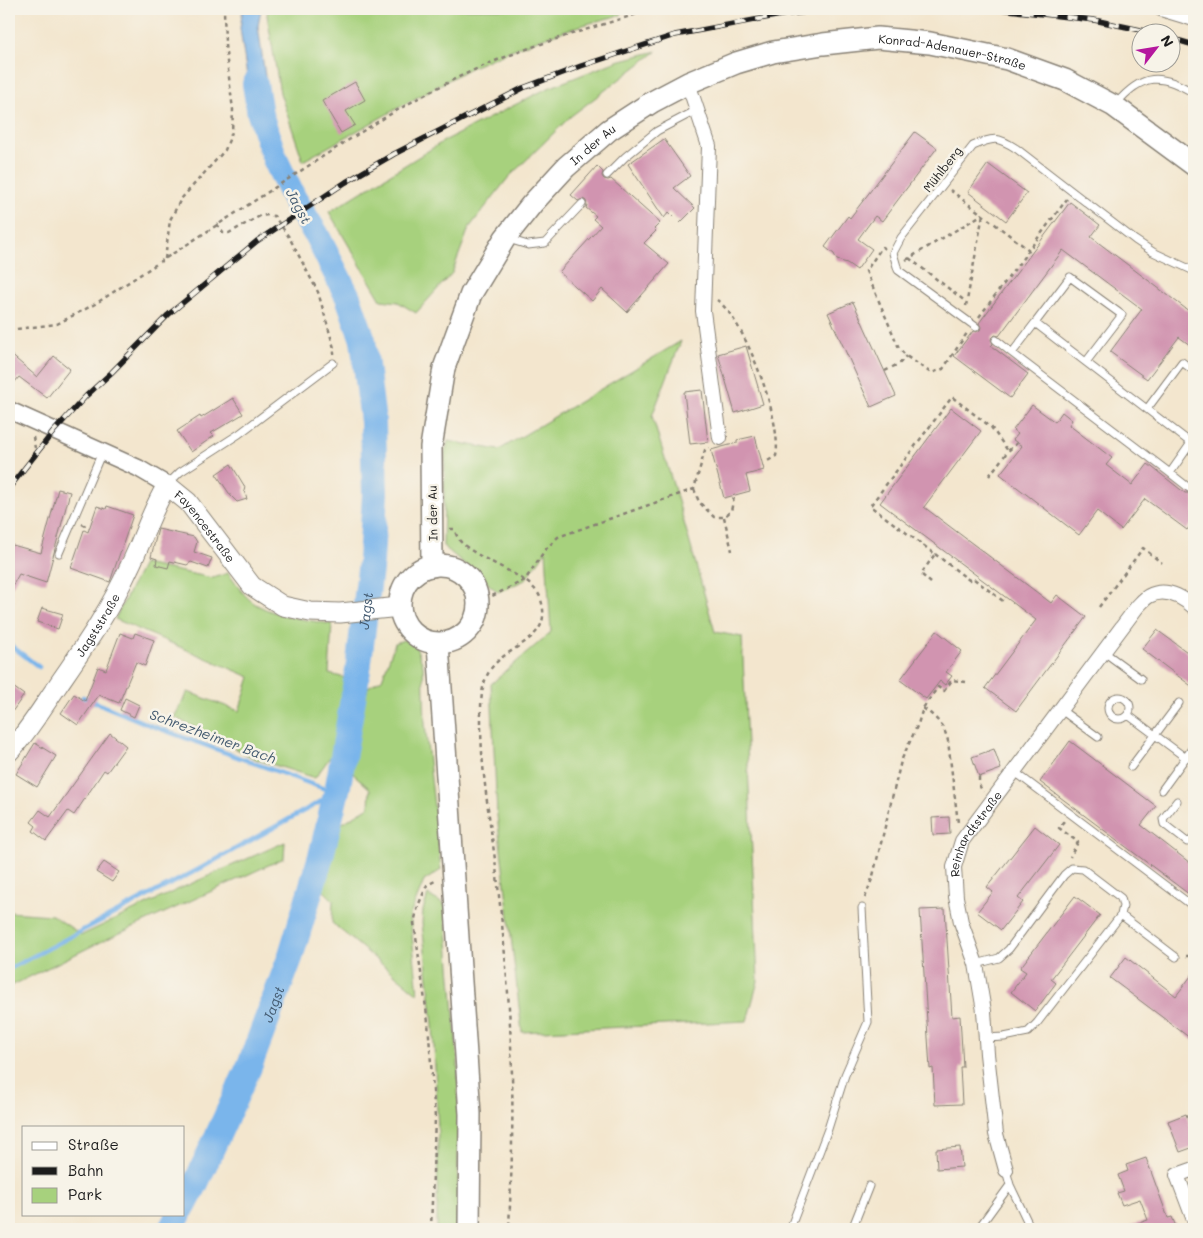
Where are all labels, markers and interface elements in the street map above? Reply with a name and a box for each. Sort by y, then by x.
north arrow [1130,22,1180,72]
street label: Konrad-Adenauer-Straße [878,30,1029,73]
text: N [1157,32,1178,51]
street label: In der Au [566,120,618,168]
street label: Mühlberg [919,143,965,195]
water label: Jagst [282,185,316,227]
street label: In der Au [424,485,440,541]
street label: Fayencestraße [171,486,239,566]
street label: Jagststraße [72,590,123,660]
water label: Jagst [353,591,377,630]
water label: Schrezheimer Bach [147,704,279,768]
street label: Reinhardtstraße [946,787,1005,877]
water label: Jagst [257,983,288,1025]
legend [22,1126,185,1216]
text: Straße [68,1134,119,1154]
text: Bahn [68,1160,103,1180]
text: Park [68,1184,102,1204]

